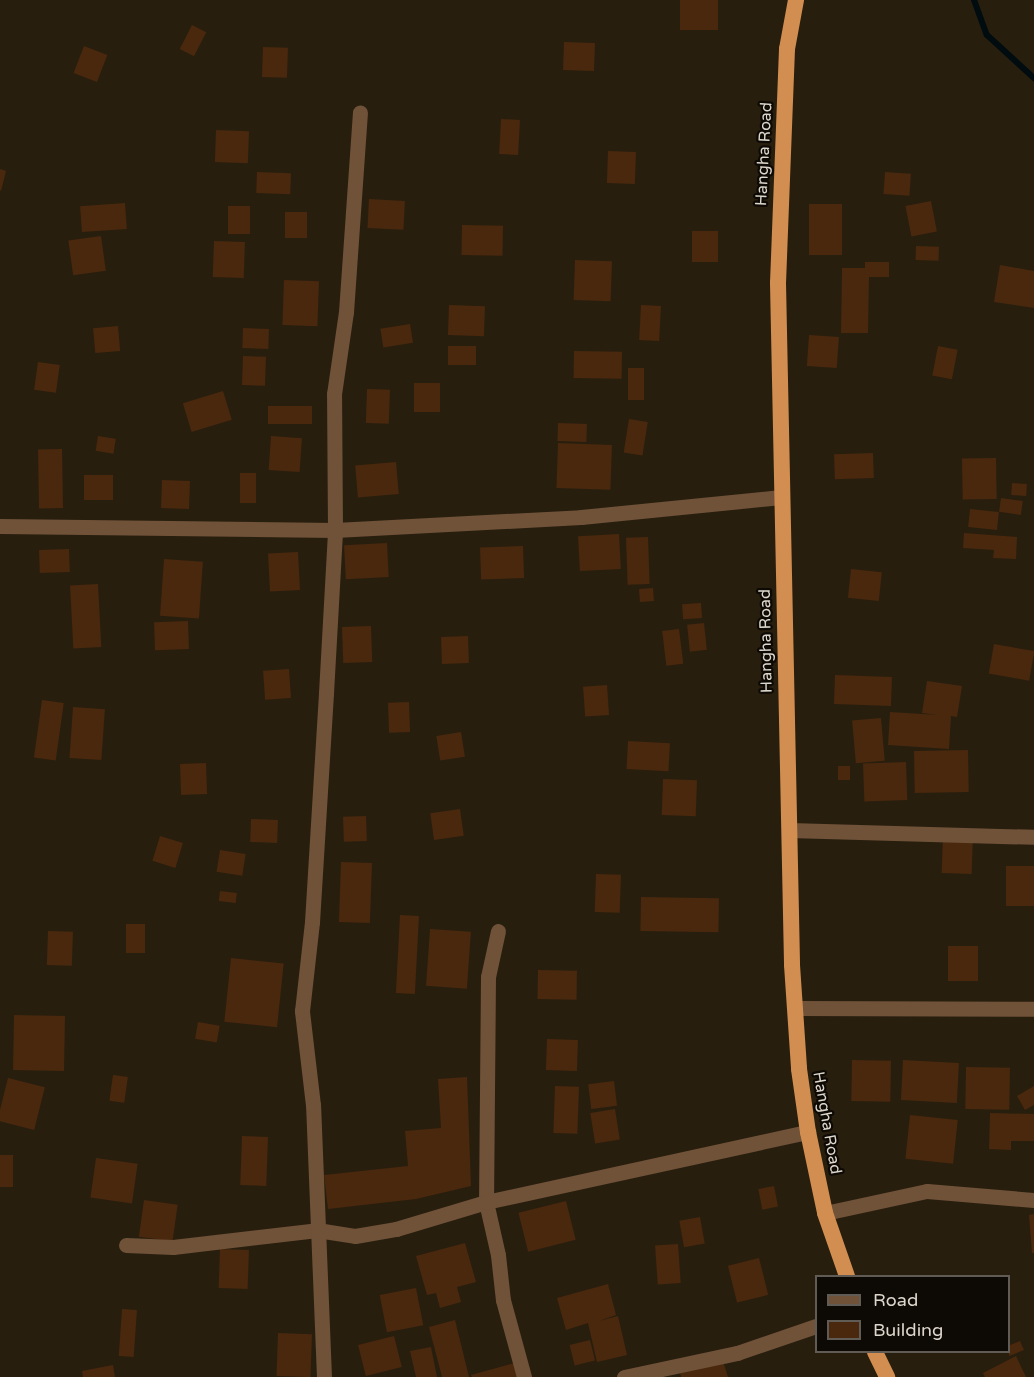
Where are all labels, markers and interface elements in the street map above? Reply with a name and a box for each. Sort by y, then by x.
street label: Hangha Road [752,102,776,206]
street label: Hangha Road [755,589,777,693]
street label: Hangha Road [809,1070,845,1176]
legend [815,1275,1010,1353]
text: Road [873,1289,918,1311]
text: Building [873,1319,943,1341]

